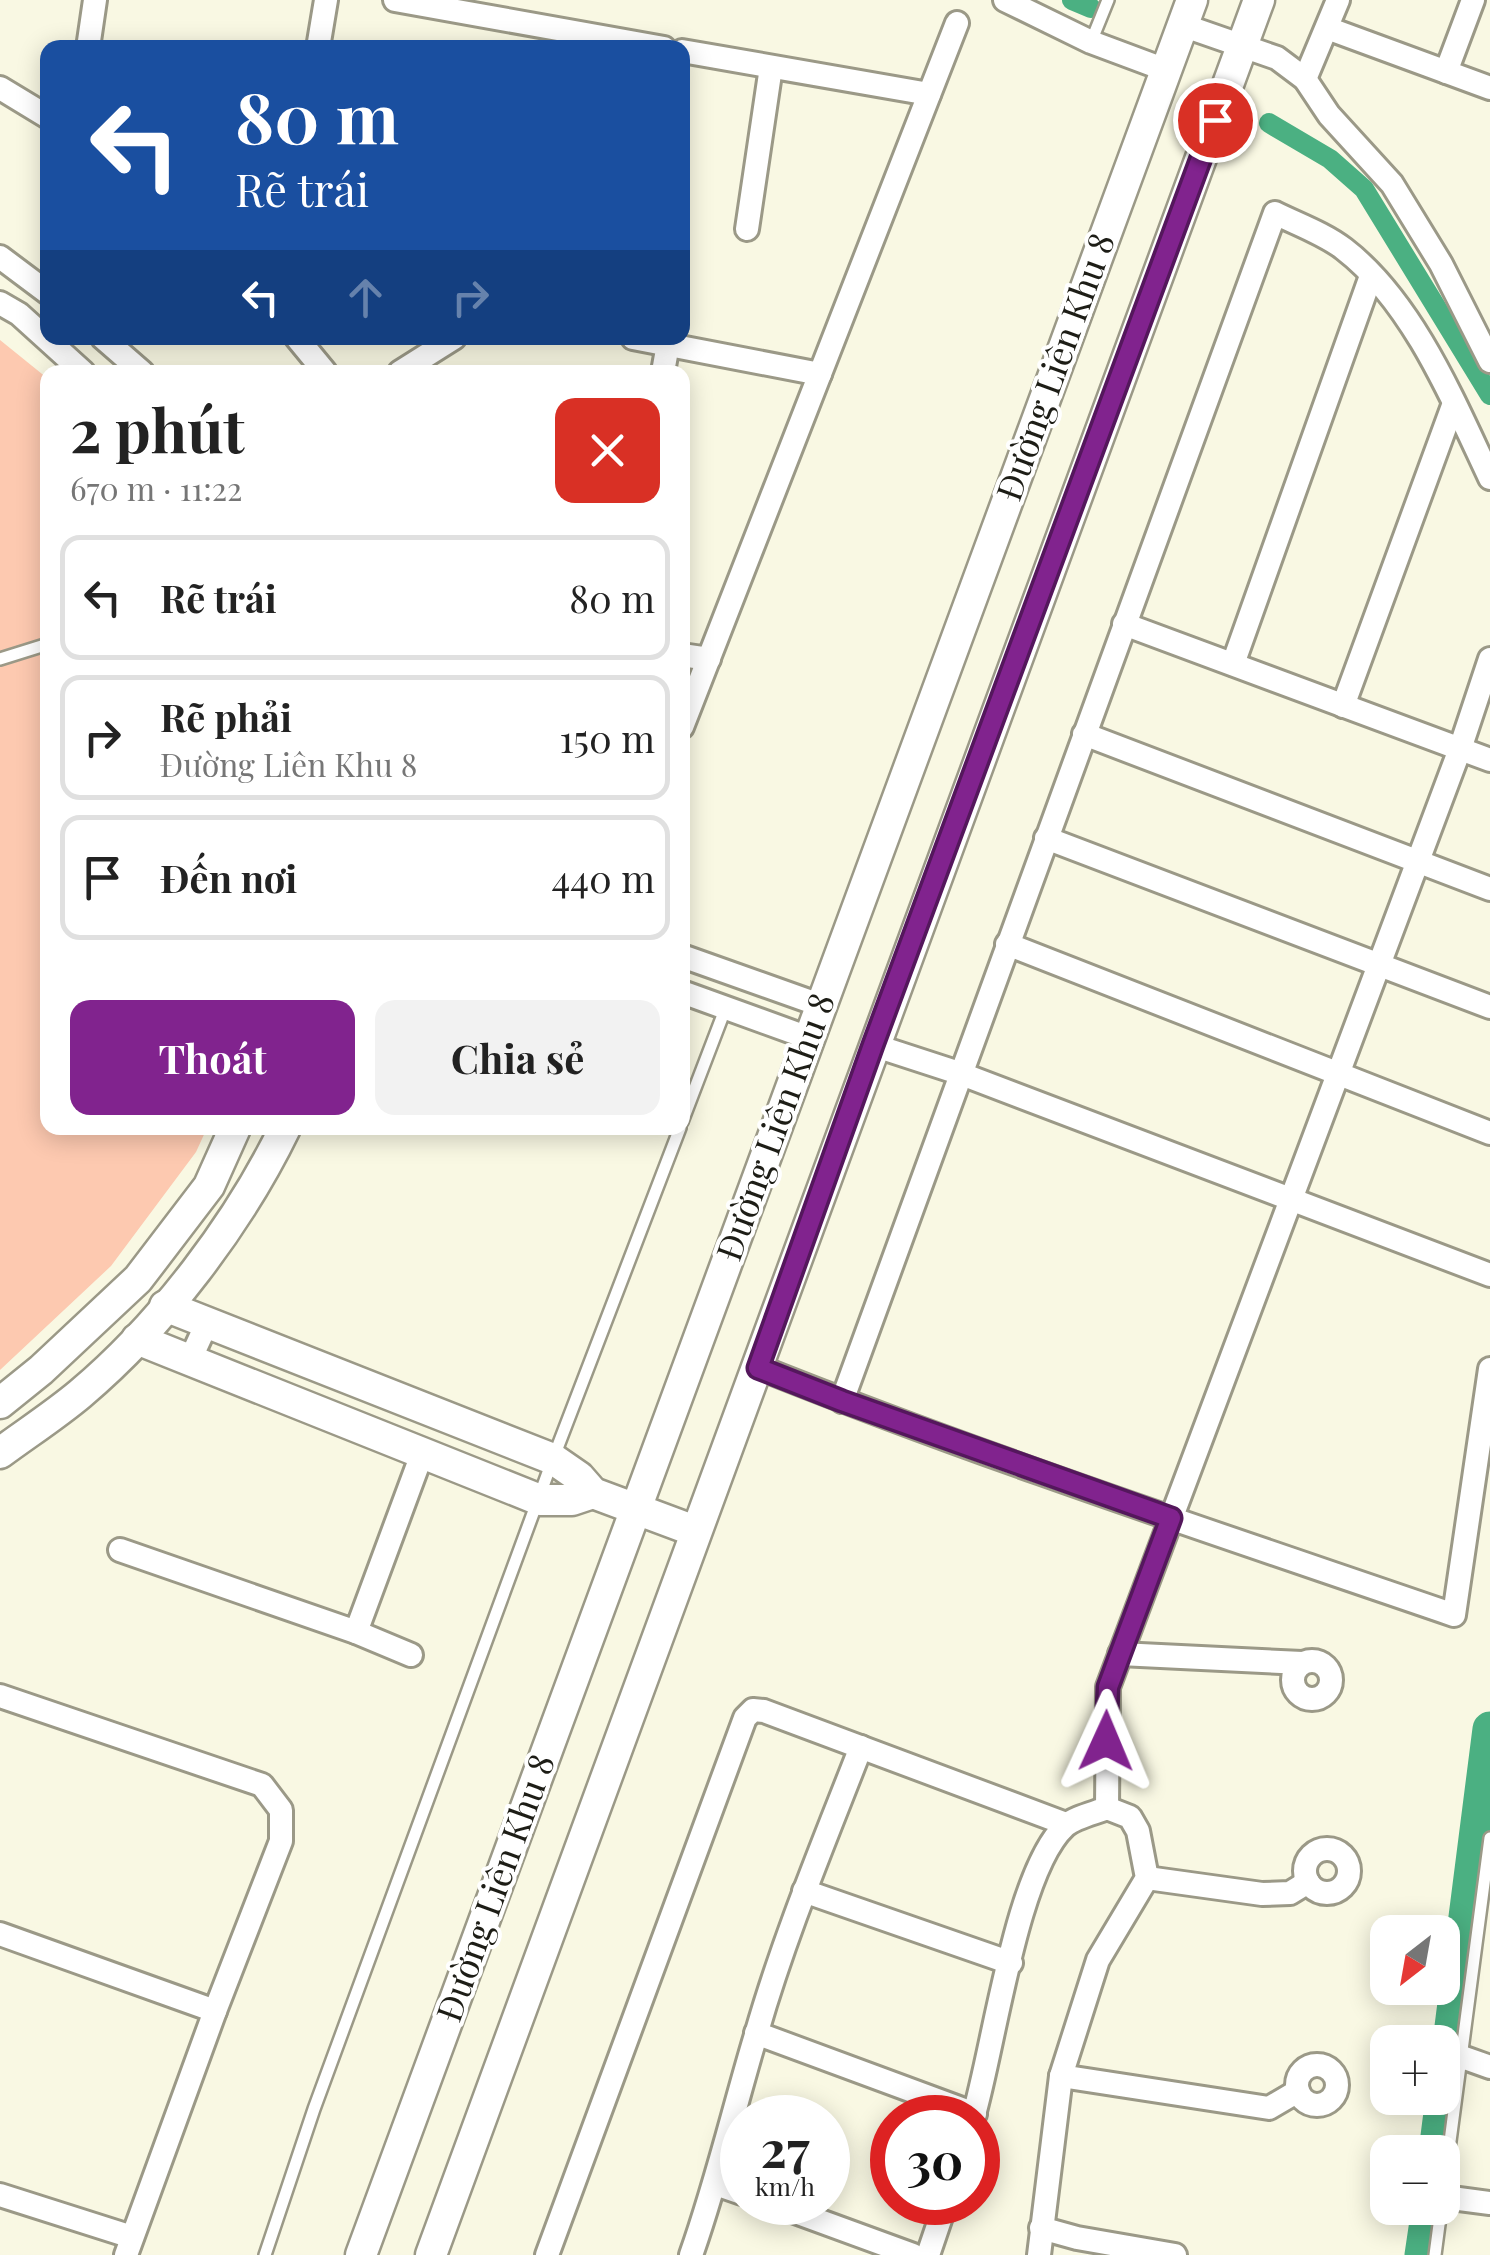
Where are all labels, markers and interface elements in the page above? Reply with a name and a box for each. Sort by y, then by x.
text: 80 m [235,68,399,162]
pin [1173,78,1258,163]
icon: left [70,80,200,210]
icon: arrive [1188,93,1243,148]
text: Rẽ trái [235,158,369,218]
street label: Đường Liên Khu 8 [983,226,1124,506]
icon: left [233,270,288,325]
icon: ahead [338,270,393,325]
icon: right [443,270,498,325]
text: 2 phút [70,388,245,468]
button: close [555,398,660,503]
text: 670 m · 11:22 [70,466,242,509]
icon: left [75,570,130,625]
text: Rẽ trái [160,572,277,623]
text: 80 m [569,572,655,623]
text: Rẽ phải [160,691,292,742]
icon: right [75,710,130,765]
text: 150 m [560,712,655,763]
text: Đường Liên Khu 8 [160,742,417,785]
icon: arrive [75,850,130,905]
text: Đến nơi [160,852,297,903]
text: 440 m [551,852,655,903]
street label: Đường Liên Khu 8 [703,986,844,1266]
button: Thoát [70,1000,355,1115]
button: Chia sẻ [375,1000,660,1115]
position arrow [1054,1689,1158,1793]
street label: Đường Liên Khu 8 [423,1747,564,2027]
north arrow [1370,1915,1460,2005]
map controls [1370,1915,1460,2225]
button: + [1370,2025,1460,2115]
speed limit sign: 30 [870,2095,1000,2225]
text: 27 [761,2114,809,2181]
button: − [1370,2135,1460,2225]
text: km/h [755,2169,815,2202]

